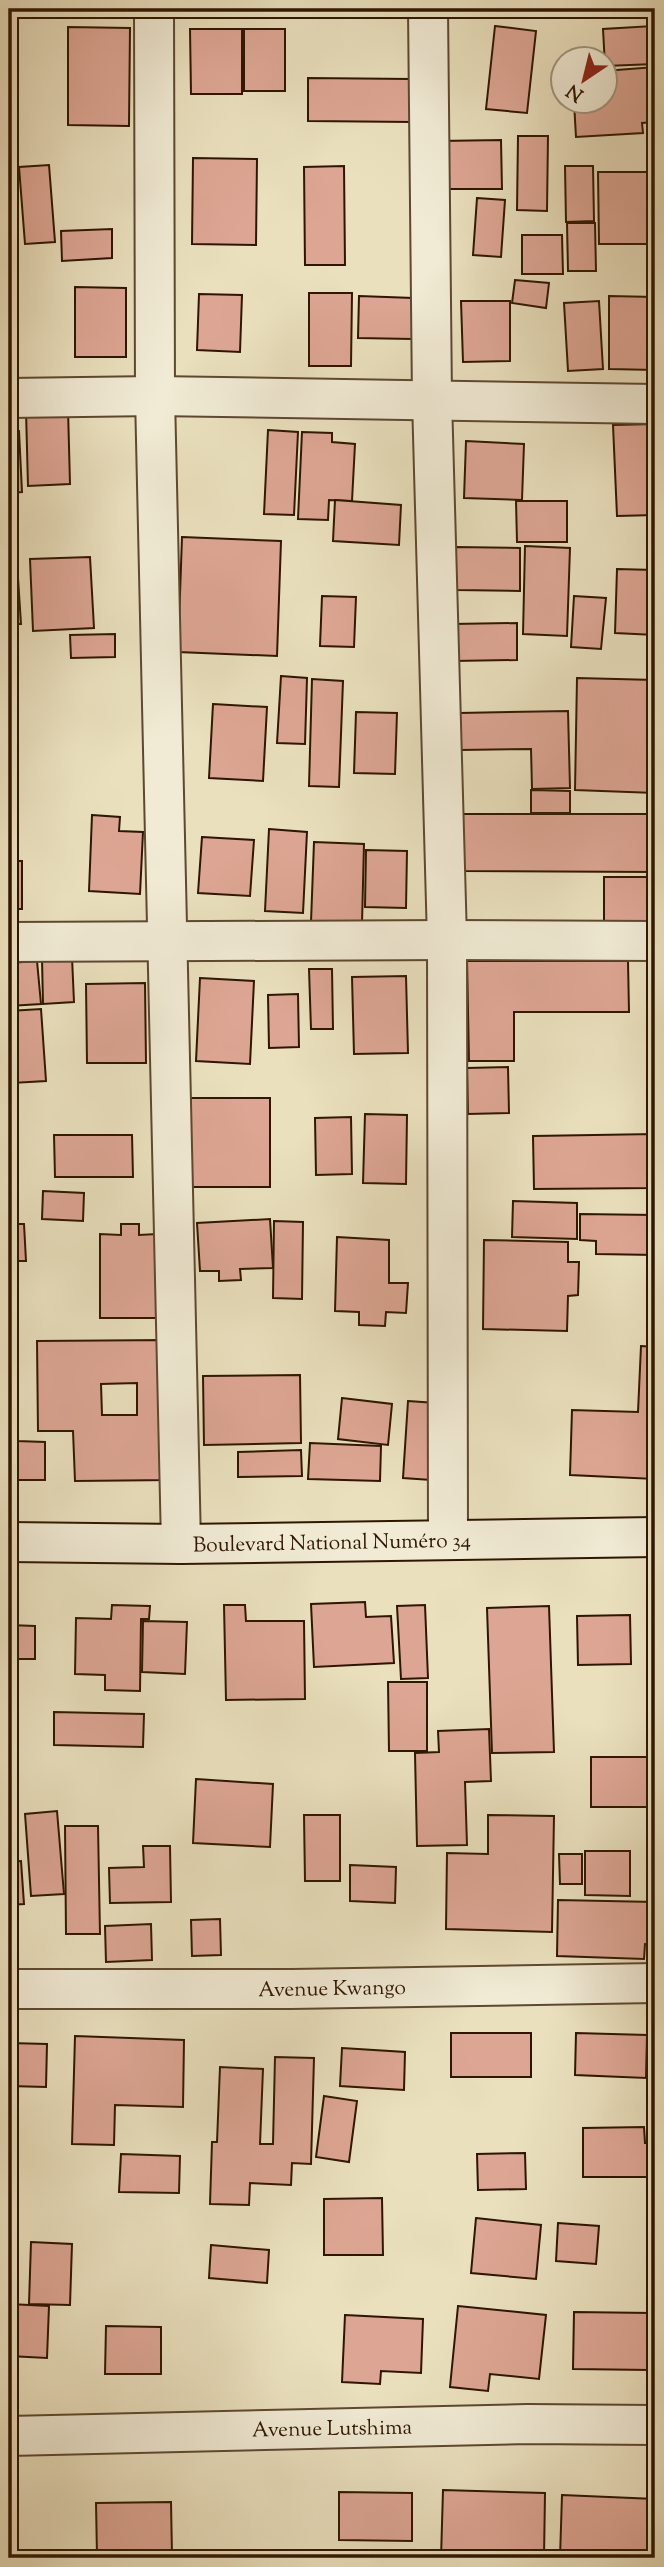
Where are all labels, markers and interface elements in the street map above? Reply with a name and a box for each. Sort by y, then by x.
north arrow [548,46,618,116]
text: N [562,76,590,107]
street label: Boulevard National Numéro 34 [193,1527,471,1561]
street label: Avenue Kwango [258,1974,406,2006]
street label: Avenue Lutshima [252,2414,413,2446]

